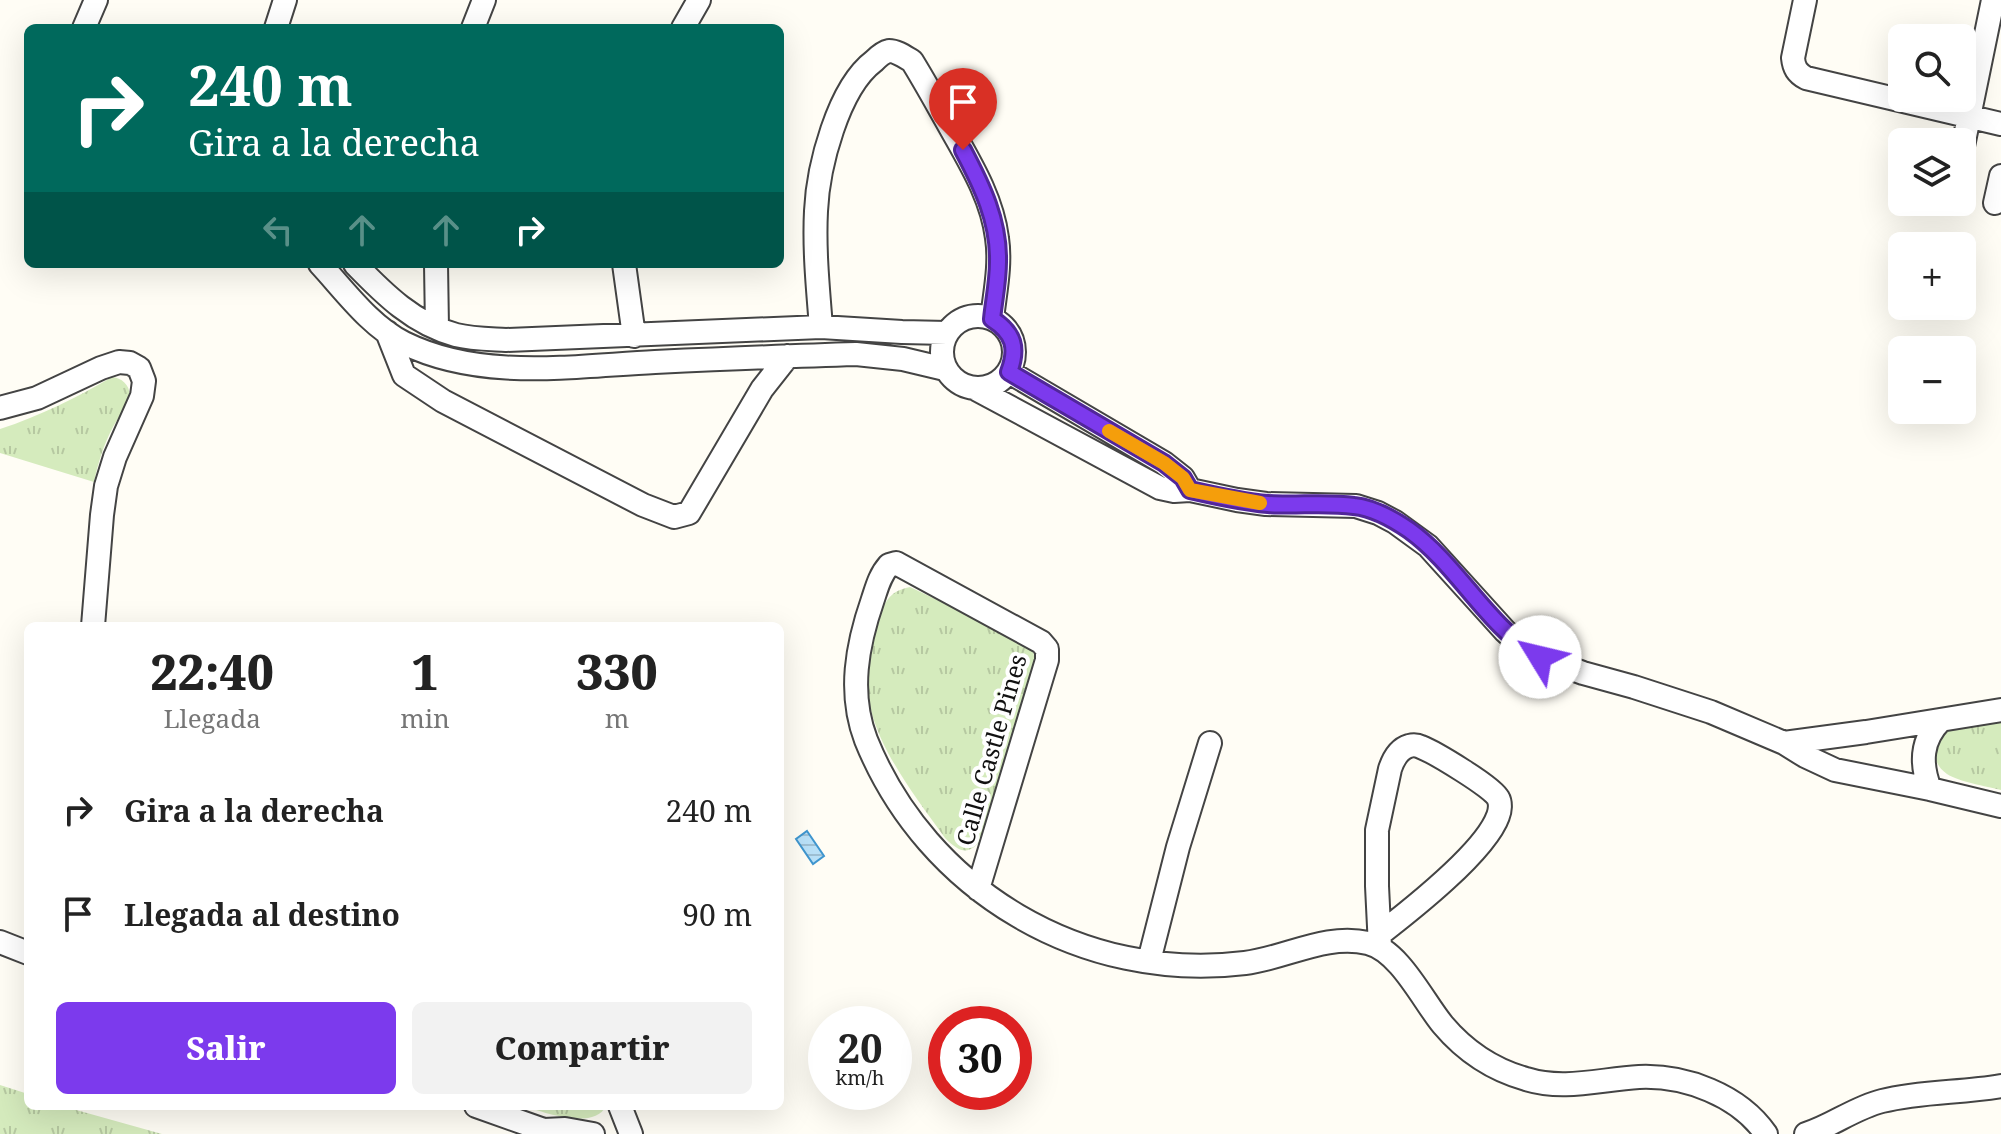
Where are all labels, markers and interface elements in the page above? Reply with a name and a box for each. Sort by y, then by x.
map controls [1888,24,1976,424]
button: search [1888,24,1976,112]
text: 240 m [188,46,353,122]
icon: right [56,56,160,160]
pin [929,68,997,150]
icon: arrive [941,80,985,124]
text: Gira a la derecha [188,118,480,167]
button: layers [1888,128,1976,216]
icon: left [256,208,300,252]
icon: ahead [340,208,384,252]
icon: ahead [424,208,468,252]
icon: right [508,208,552,252]
button: + [1888,232,1976,320]
button: − [1888,336,1976,424]
position arrow [1498,615,1582,699]
text: 22:40 [150,639,274,704]
text: 1 [411,639,439,704]
text: 330 [576,639,658,704]
street label: Calle Castle Pines [947,650,1034,849]
text: Llegada [163,700,261,736]
text: min [400,700,450,736]
text: m [605,700,629,736]
icon: right [56,788,100,832]
text: Gira a la derecha [124,790,384,831]
text: 240 m [666,790,752,831]
icon: arrive [56,892,100,936]
text: Llegada al destino [124,894,400,935]
text: 90 m [682,894,752,935]
button: Salir [56,1002,396,1094]
button: Compartir [412,1002,752,1094]
speed limit sign: 30 [928,1006,1032,1110]
text: 20 [837,1020,883,1075]
text: km/h [835,1064,885,1091]

